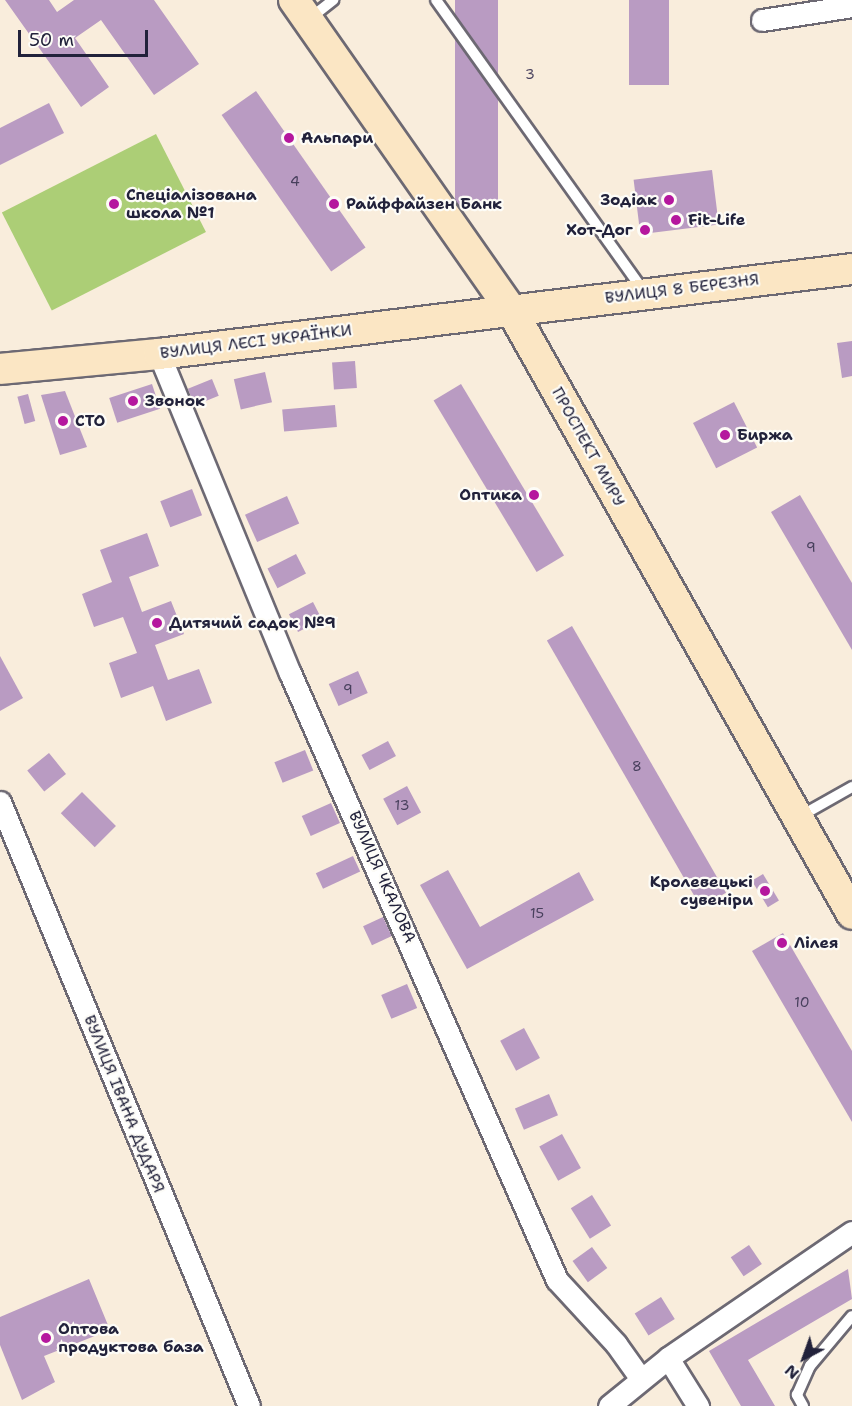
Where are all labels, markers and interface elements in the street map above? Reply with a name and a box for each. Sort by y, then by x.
scale bar [21,18,152,56]
text: 50 m [29,28,74,52]
house number: 3 [525,66,535,82]
place label: Альпари [301,128,373,148]
marker: Альпари [282,131,296,145]
house number: 4 [290,173,300,189]
place label: Спеціалізована школа №1 [126,185,257,223]
place label: Зодіак [600,190,657,210]
marker: Зодіак [662,193,676,207]
place label: Райффайзен Банк [346,194,502,214]
marker: Спеціалізована школа №1 [107,197,121,211]
marker: Райффайзен Банк [327,197,341,211]
place label: Fit-Life [688,210,745,230]
marker: Fit-Life [669,213,683,227]
place label: Хот-Дог [566,220,633,240]
marker: Хот-Дог [638,223,652,237]
street label: ВУЛИЦЯ 8 БЕРЕЗНЯ [604,270,760,308]
street label: ВУЛИЦЯ ЛЕСІ УКРАЇНКИ [159,321,353,363]
street label: ПРОСПЕКТ МИРУ [547,384,629,510]
place label: Звонок [145,391,205,411]
marker: Звонок [126,394,140,408]
place label: СТО [75,411,105,431]
marker: СТО [56,414,70,428]
place label: Биржа [737,425,793,445]
marker: Биржа [718,428,732,442]
place label: Оптика [459,485,522,505]
marker: Оптика [527,488,541,502]
house number: 9 [806,539,816,555]
place label: Дитячий садок №9 [169,613,336,633]
marker: Дитячий садок №9 [150,616,164,630]
house number: 9 [343,681,353,697]
house number: 8 [632,758,642,774]
house number: 13 [395,797,409,813]
street label: ВУЛИЦЯ ЧКАЛОВА [344,808,420,946]
place label: Кролевецькі сувеніри [650,872,753,910]
marker: Кролевецькі сувеніри [758,884,772,898]
house number: 15 [530,905,544,921]
place label: Лілея [794,933,839,953]
marker: Лілея [775,936,789,950]
house number: 10 [794,994,810,1010]
street label: ВУЛИЦЯ ІВАНА ДУДАРЯ [80,1012,168,1196]
place label: Оптова продуктова база [58,1319,204,1357]
north arrow [774,1328,834,1388]
marker: Оптова продуктова база [39,1331,53,1345]
text: N [780,1360,804,1384]

